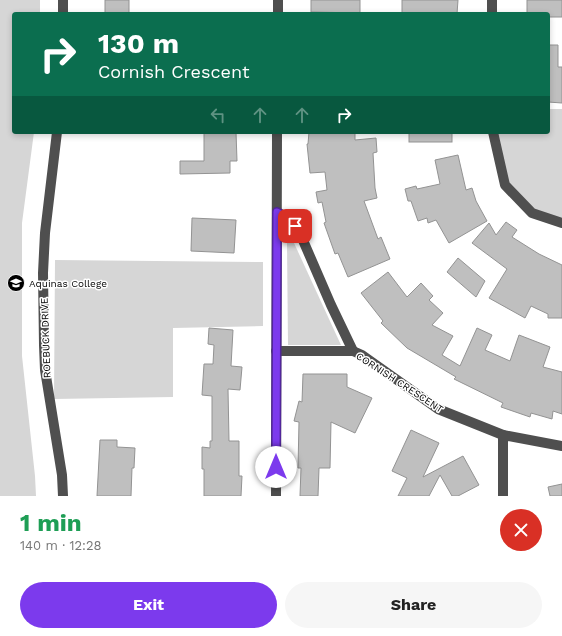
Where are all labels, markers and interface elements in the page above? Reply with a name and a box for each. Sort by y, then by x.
text: 130 m [98,27,179,60]
icon: right [32,28,84,80]
text: Cornish Crescent [98,61,250,82]
icon: left [207,104,229,126]
icon: ahead [249,104,271,126]
icon: ahead [291,104,313,126]
icon: right [333,104,355,126]
pin [278,209,312,243]
icon: arrive [284,215,306,237]
school or university icon: Aquinas College [6,273,26,293]
place label: Aquinas College [29,278,107,289]
street label: ROEBUCK DRIVE [39,298,52,378]
street label: CORNISH CRESCENT [354,350,445,415]
position arrow [255,446,297,488]
text: 1 min [20,509,82,537]
button: close [500,509,542,551]
text: 140 m · 12:28 [20,538,102,553]
button: Exit [20,582,277,628]
button: Share [285,582,542,628]

